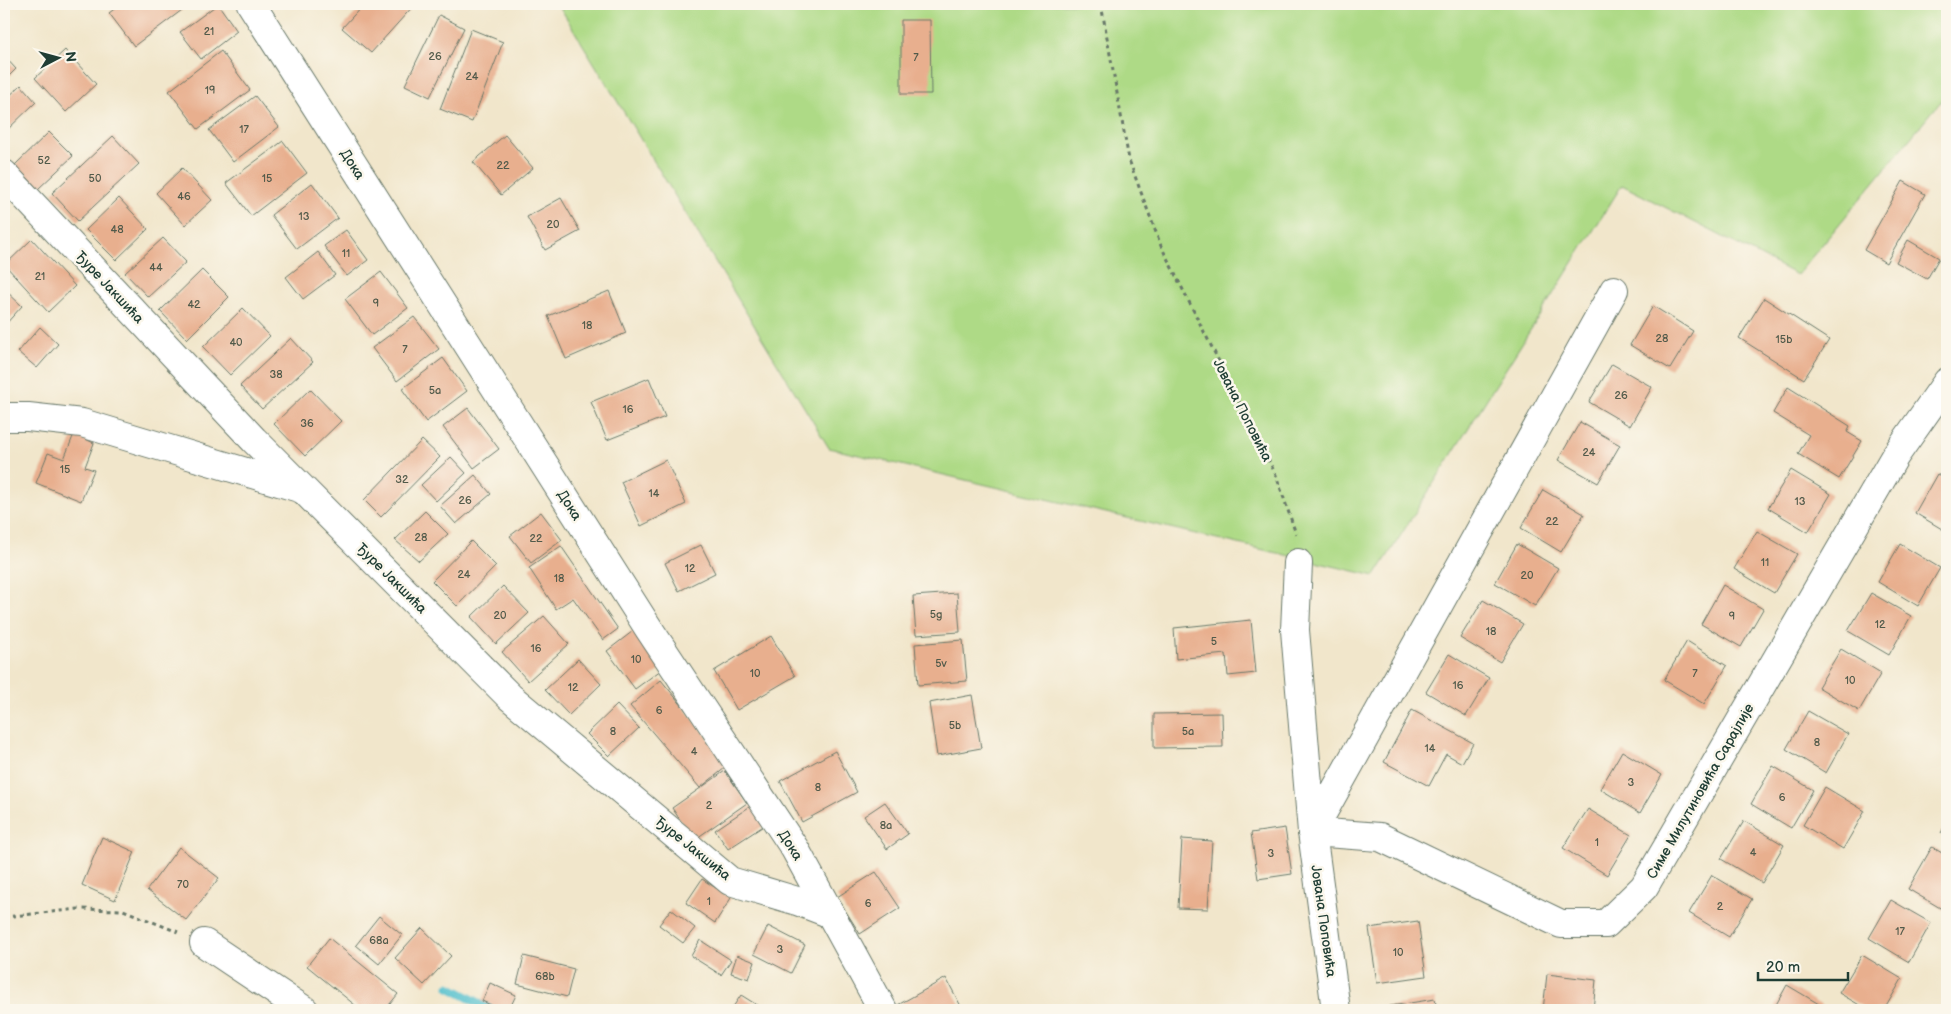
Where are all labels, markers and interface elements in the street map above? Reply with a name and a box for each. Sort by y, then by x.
house number: 21 [204,25,214,38]
north arrow [32,32,82,82]
house number: 26 [428,50,442,63]
text: N [61,51,79,63]
house number: 7 [913,51,919,64]
house number: 24 [465,70,479,83]
house number: 19 [205,84,215,97]
house number: 17 [239,123,249,136]
street label: Дока [337,146,369,183]
house number: 52 [38,154,51,167]
house number: 22 [497,159,510,172]
house number: 50 [89,172,102,185]
house number: 15 [262,172,272,185]
house number: 46 [177,190,191,203]
house number: 13 [298,210,310,223]
house number: 20 [547,218,560,231]
house number: 48 [110,223,124,236]
house number: 11 [342,247,350,260]
street label: Ђуре Јакшића [72,248,148,328]
house number: 44 [149,261,163,274]
house number: 21 [35,270,45,283]
house number: 9 [373,297,379,310]
house number: 42 [187,298,201,311]
house number: 18 [582,319,592,332]
house number: 28 [1656,332,1668,345]
house number: 15b [1776,333,1792,346]
house number: 40 [229,336,243,349]
house number: 7 [402,343,408,356]
street label: Јована Поповића [1209,356,1276,465]
house number: 38 [269,368,283,381]
house number: 5a [429,384,441,397]
house number: 26 [1614,389,1628,402]
house number: 16 [623,403,634,416]
house number: 36 [300,417,314,430]
house number: 24 [1582,446,1596,459]
house number: 15 [60,463,70,476]
house number: 32 [395,473,409,486]
street label: Дока [554,487,586,524]
house number: 14 [649,487,660,500]
house number: 26 [458,494,472,507]
house number: 13 [1794,495,1806,508]
house number: 22 [1546,515,1559,528]
house number: 28 [415,531,427,544]
house number: 22 [530,532,543,545]
street label: Ђуре Јакшића [353,540,431,618]
house number: 11 [1761,556,1769,569]
house number: 12 [685,562,696,575]
house number: 24 [457,568,471,581]
house number: 20 [1521,569,1534,582]
house number: 18 [554,572,564,585]
house number: 5g [930,608,942,621]
house number: 20 [494,609,507,622]
house number: 9 [1729,610,1735,623]
house number: 12 [1875,618,1886,631]
house number: 18 [1486,625,1496,638]
house number: 5 [1211,635,1217,648]
house number: 16 [531,642,542,655]
house number: 10 [631,653,642,666]
house number: 5v [935,657,948,670]
house number: 10 [750,667,761,680]
house number: 7 [1692,667,1698,680]
house number: 10 [1845,674,1856,687]
house number: 16 [1453,679,1464,692]
house number: 12 [568,681,579,694]
street label: Симе Милутиновића Сарајлије [1643,700,1758,882]
house number: 6 [656,704,663,717]
house number: 5b [949,719,961,732]
house number: 8 [610,725,616,738]
house number: 5a [1182,725,1194,738]
house number: 8 [1814,736,1820,749]
house number: 14 [1425,742,1436,755]
house number: 4 [691,745,698,758]
house number: 3 [1628,776,1635,789]
house number: 8 [815,781,821,794]
house number: 6 [1779,791,1786,804]
house number: 2 [706,799,713,812]
street label: Ђуре Јакшића [651,813,735,885]
house number: 8a [880,819,892,832]
street label: Дока [775,827,807,864]
house number: 1 [1595,836,1599,849]
house number: 4 [1750,846,1757,859]
house number: 3 [1268,847,1275,860]
street label: Јована Поповића [1307,864,1340,979]
house number: 70 [177,878,189,891]
house number: 1 [707,895,711,908]
house number: 6 [865,897,872,910]
house number: 2 [1717,900,1724,913]
house number: 17 [1895,925,1905,938]
house number: 68a [369,934,389,947]
house number: 3 [777,943,784,956]
house number: 10 [1393,946,1404,959]
scale bar [1758,949,1848,981]
text: 20 m [1766,958,1800,977]
house number: 68b [535,970,555,983]

